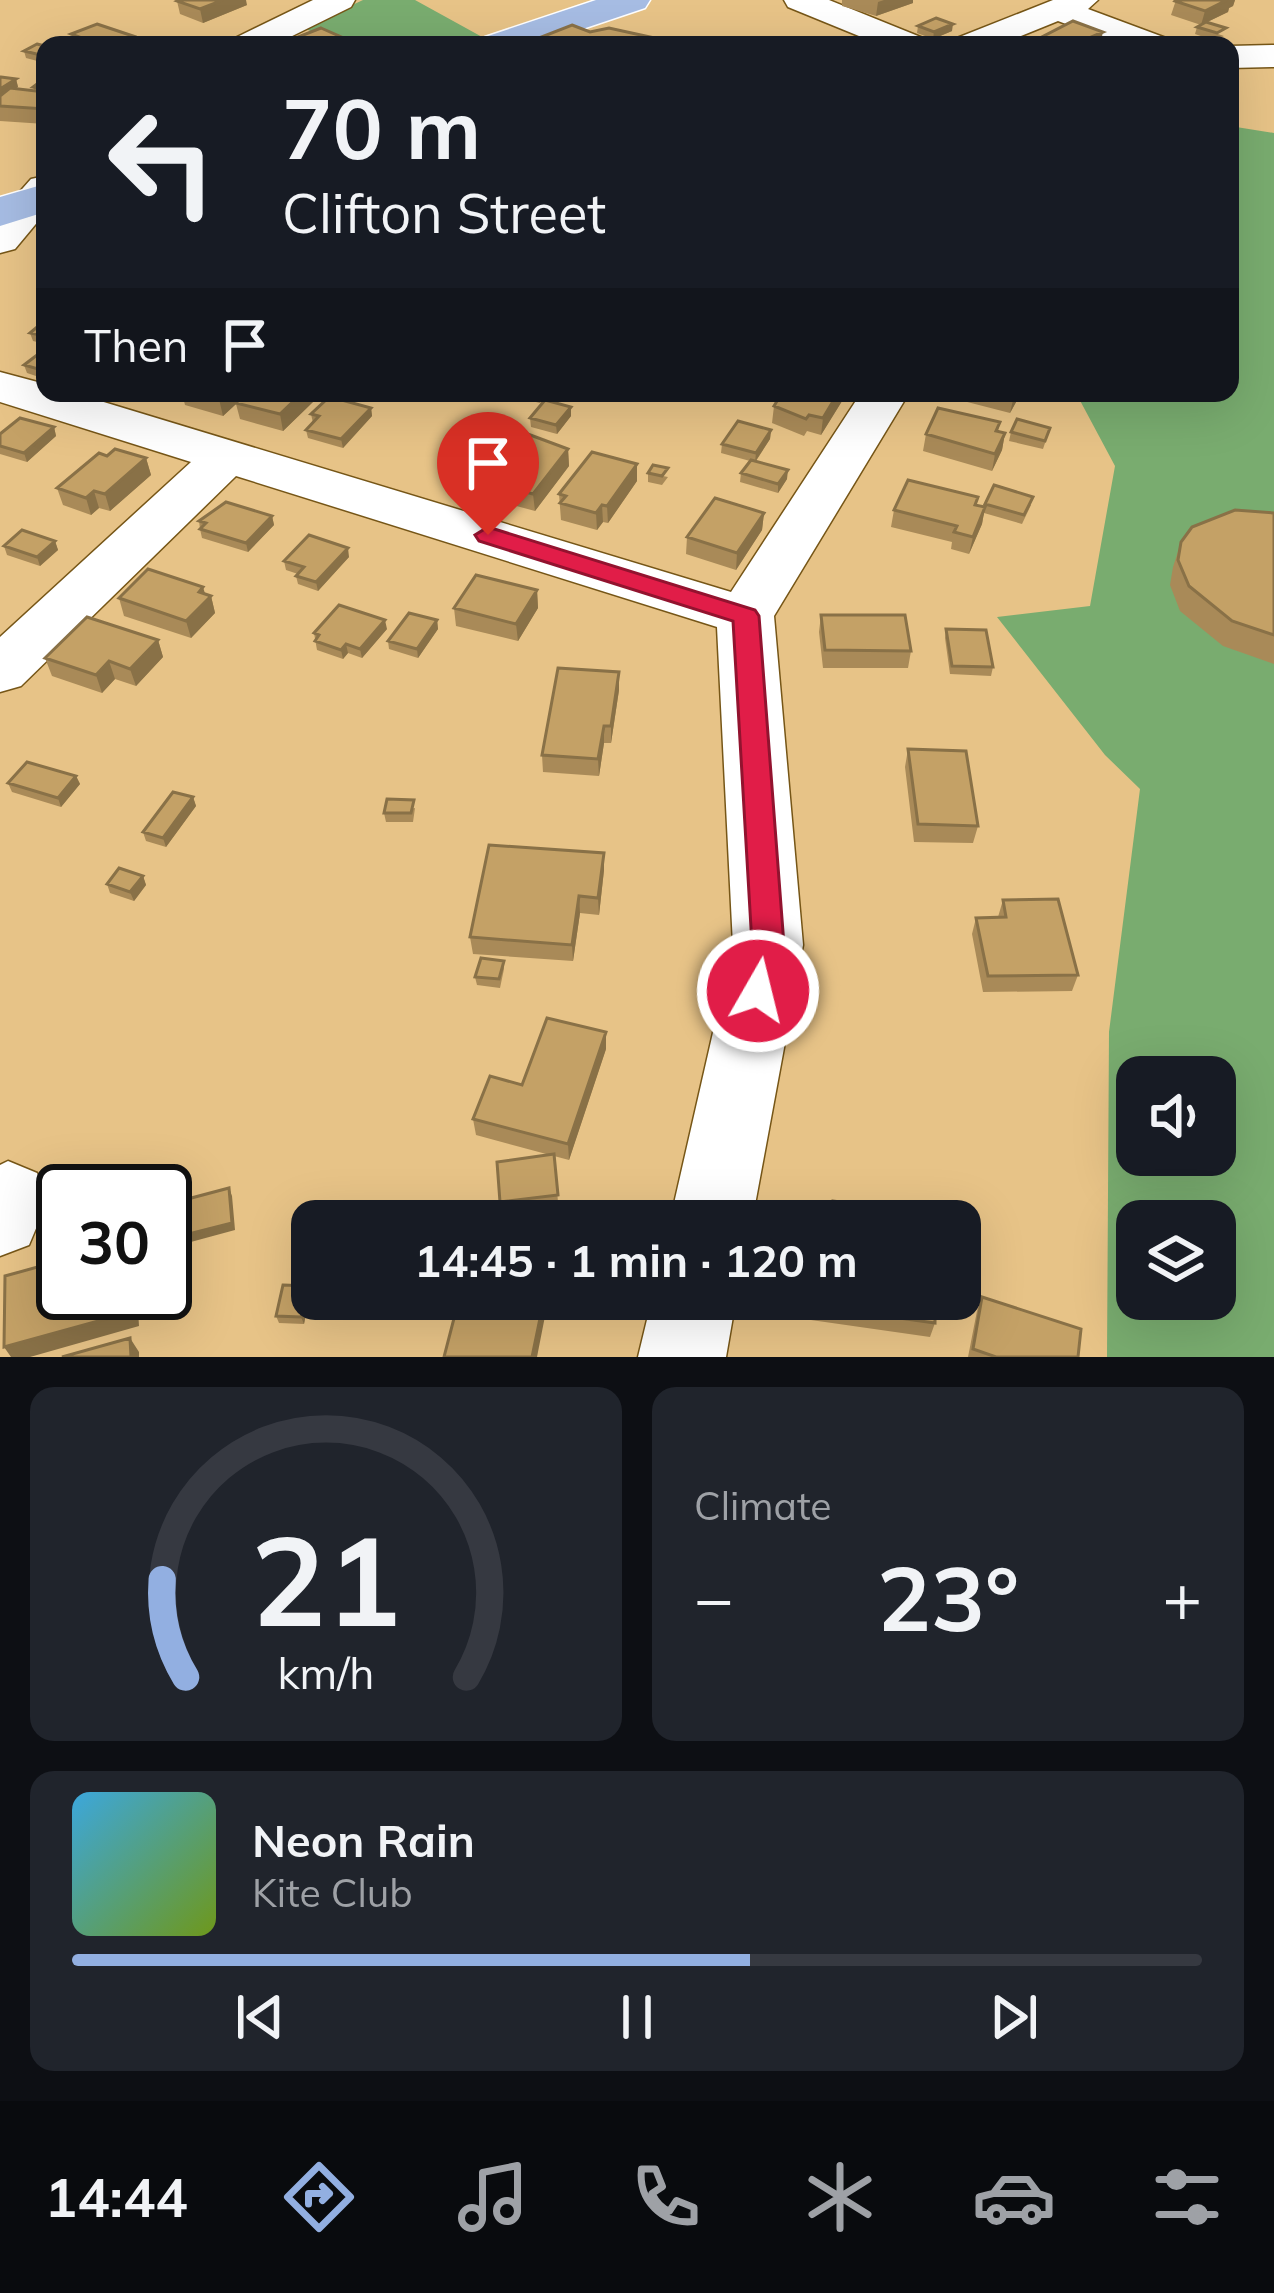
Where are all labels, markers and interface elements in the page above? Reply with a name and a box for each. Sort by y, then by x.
text: 70 m [282,75,481,180]
icon: left [84,84,240,240]
text: Clifton Street [282,179,606,247]
icon: arrive [212,312,278,378]
text: Then [84,317,188,373]
pin [437,412,539,535]
icon: arrive [455,430,521,496]
position arrow [695,928,821,1054]
map controls [1116,1056,1236,1320]
button: sound [1116,1056,1236,1176]
speed limit sign: 30 [36,1164,192,1320]
button: layers [1116,1200,1236,1320]
text: 14:45 · 1 min · 120 m [414,1232,858,1288]
text: Climate [694,1481,832,1530]
text: 21 [251,1501,401,1657]
text: 23° [877,1541,1019,1654]
text: − [694,1556,734,1639]
text: + [1162,1556,1202,1639]
text: km/h [277,1646,375,1700]
text: Neon Rain [252,1812,475,1868]
text: Kite Club [252,1868,413,1917]
icon: previous [227,1984,293,2050]
icon: pause [604,1984,670,2050]
icon: next [981,1984,1047,2050]
icon: directions [277,2155,361,2239]
icon: music [451,2155,535,2239]
icon: phone [624,2155,708,2239]
icon: climate [798,2155,882,2239]
icon: car [972,2155,1056,2239]
icon: filters [1145,2155,1229,2239]
text: 14:44 [45,2163,188,2231]

